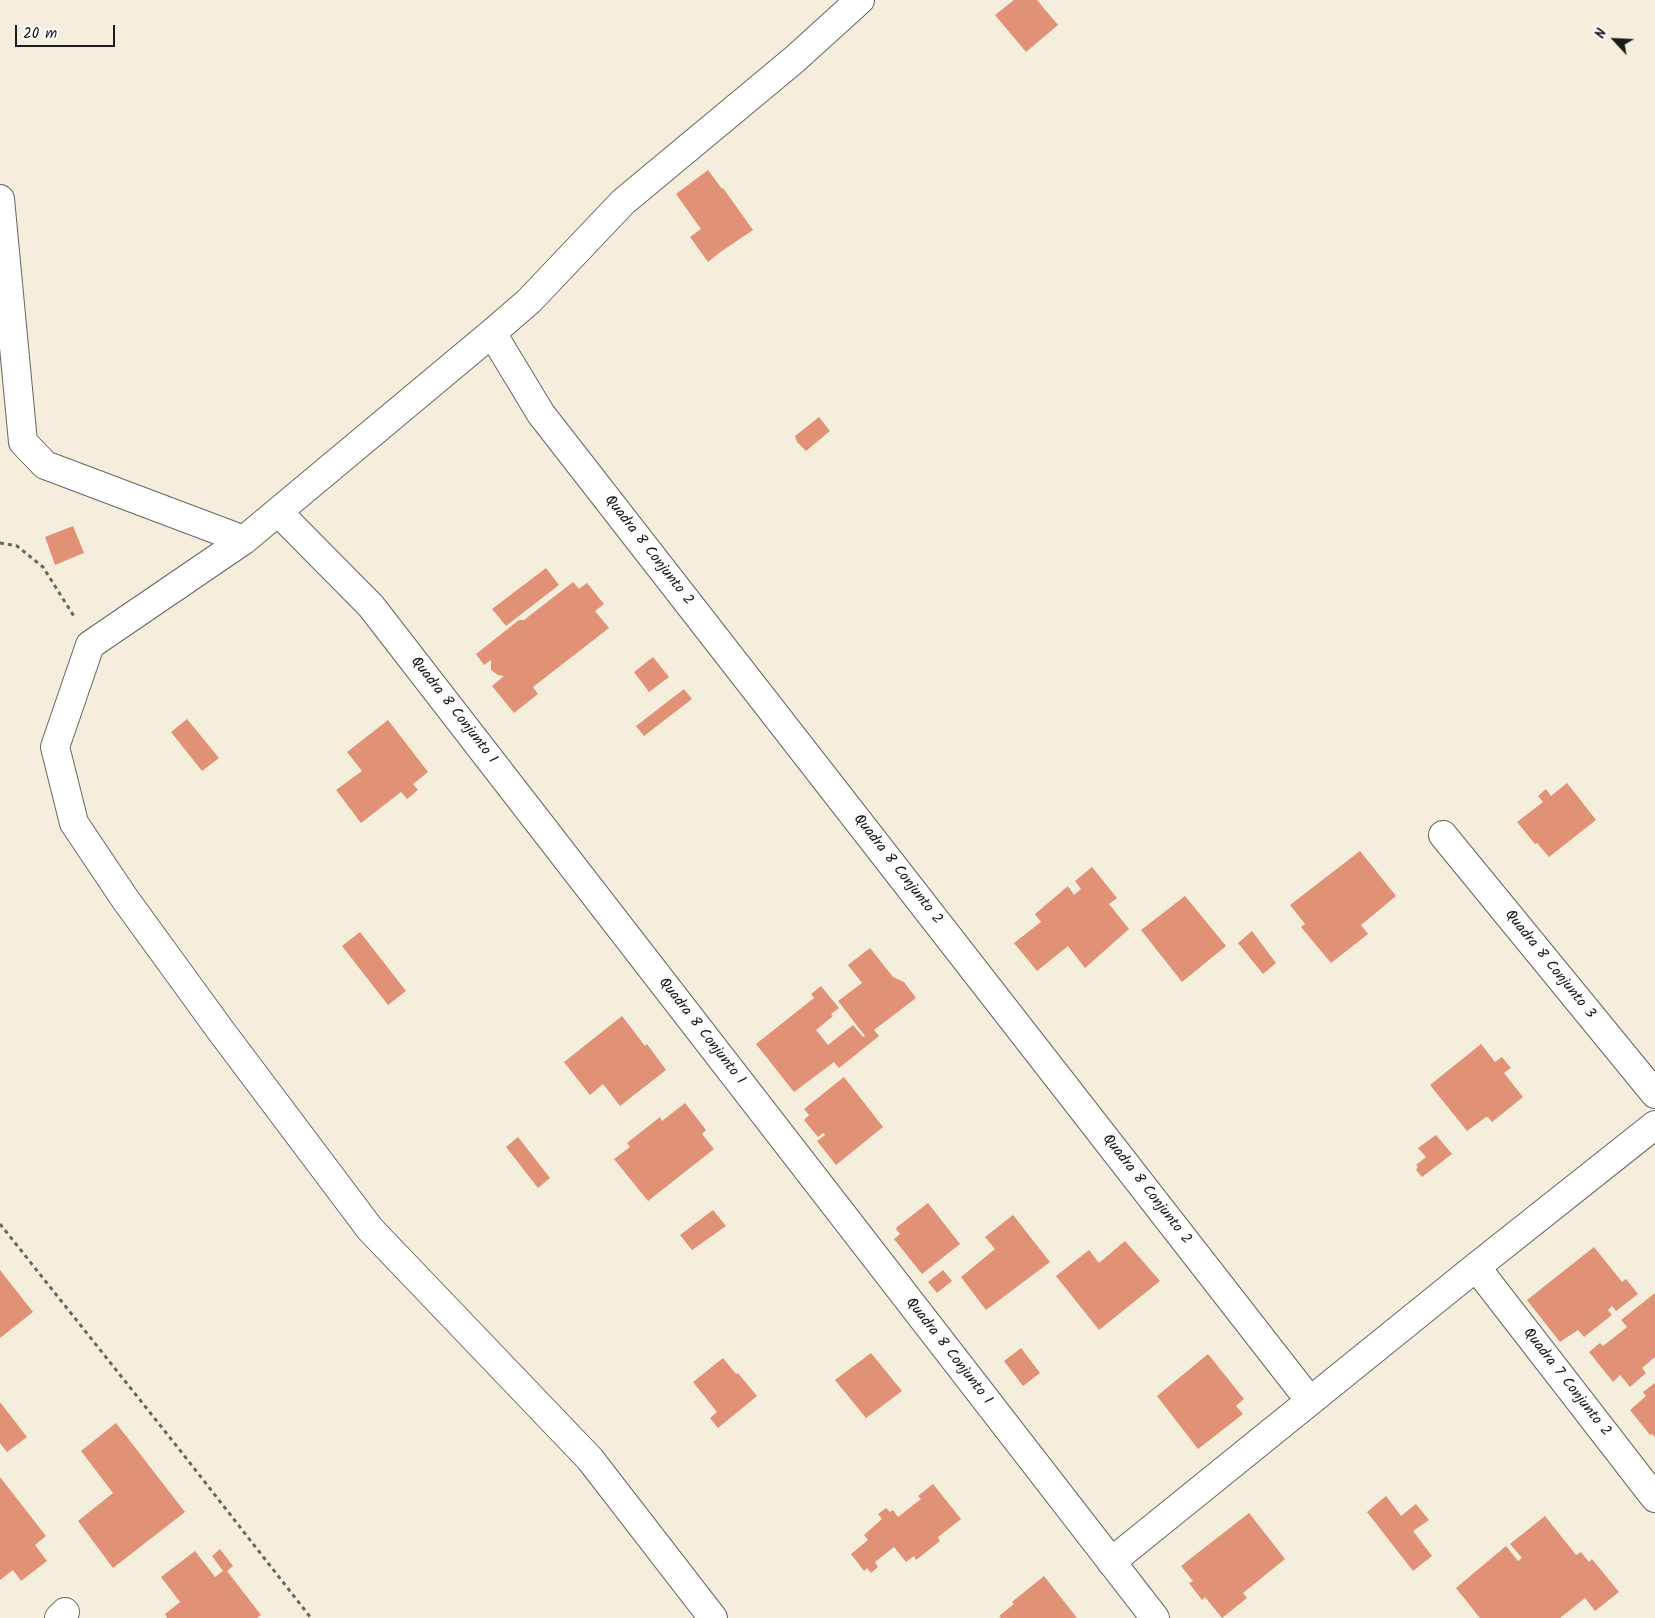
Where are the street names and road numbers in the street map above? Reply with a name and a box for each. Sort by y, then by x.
street label: Quadra 8 Conjunto 2 [599,492,697,610]
street label: Quadra 8 Conjunto 1 [406,654,500,768]
street label: Quadra 8 Conjunto 2 [848,811,946,929]
street label: Quadra 8 Conjunto 3 [1500,907,1598,1023]
street label: Quadra 8 Conjunto 1 [654,975,748,1089]
street label: Quadra 8 Conjunto 2 [1097,1131,1195,1249]
street label: Quadra 8 Conjunto 1 [901,1295,995,1409]
street label: Quadra 7 Conjunto 2 [1518,1325,1614,1441]

